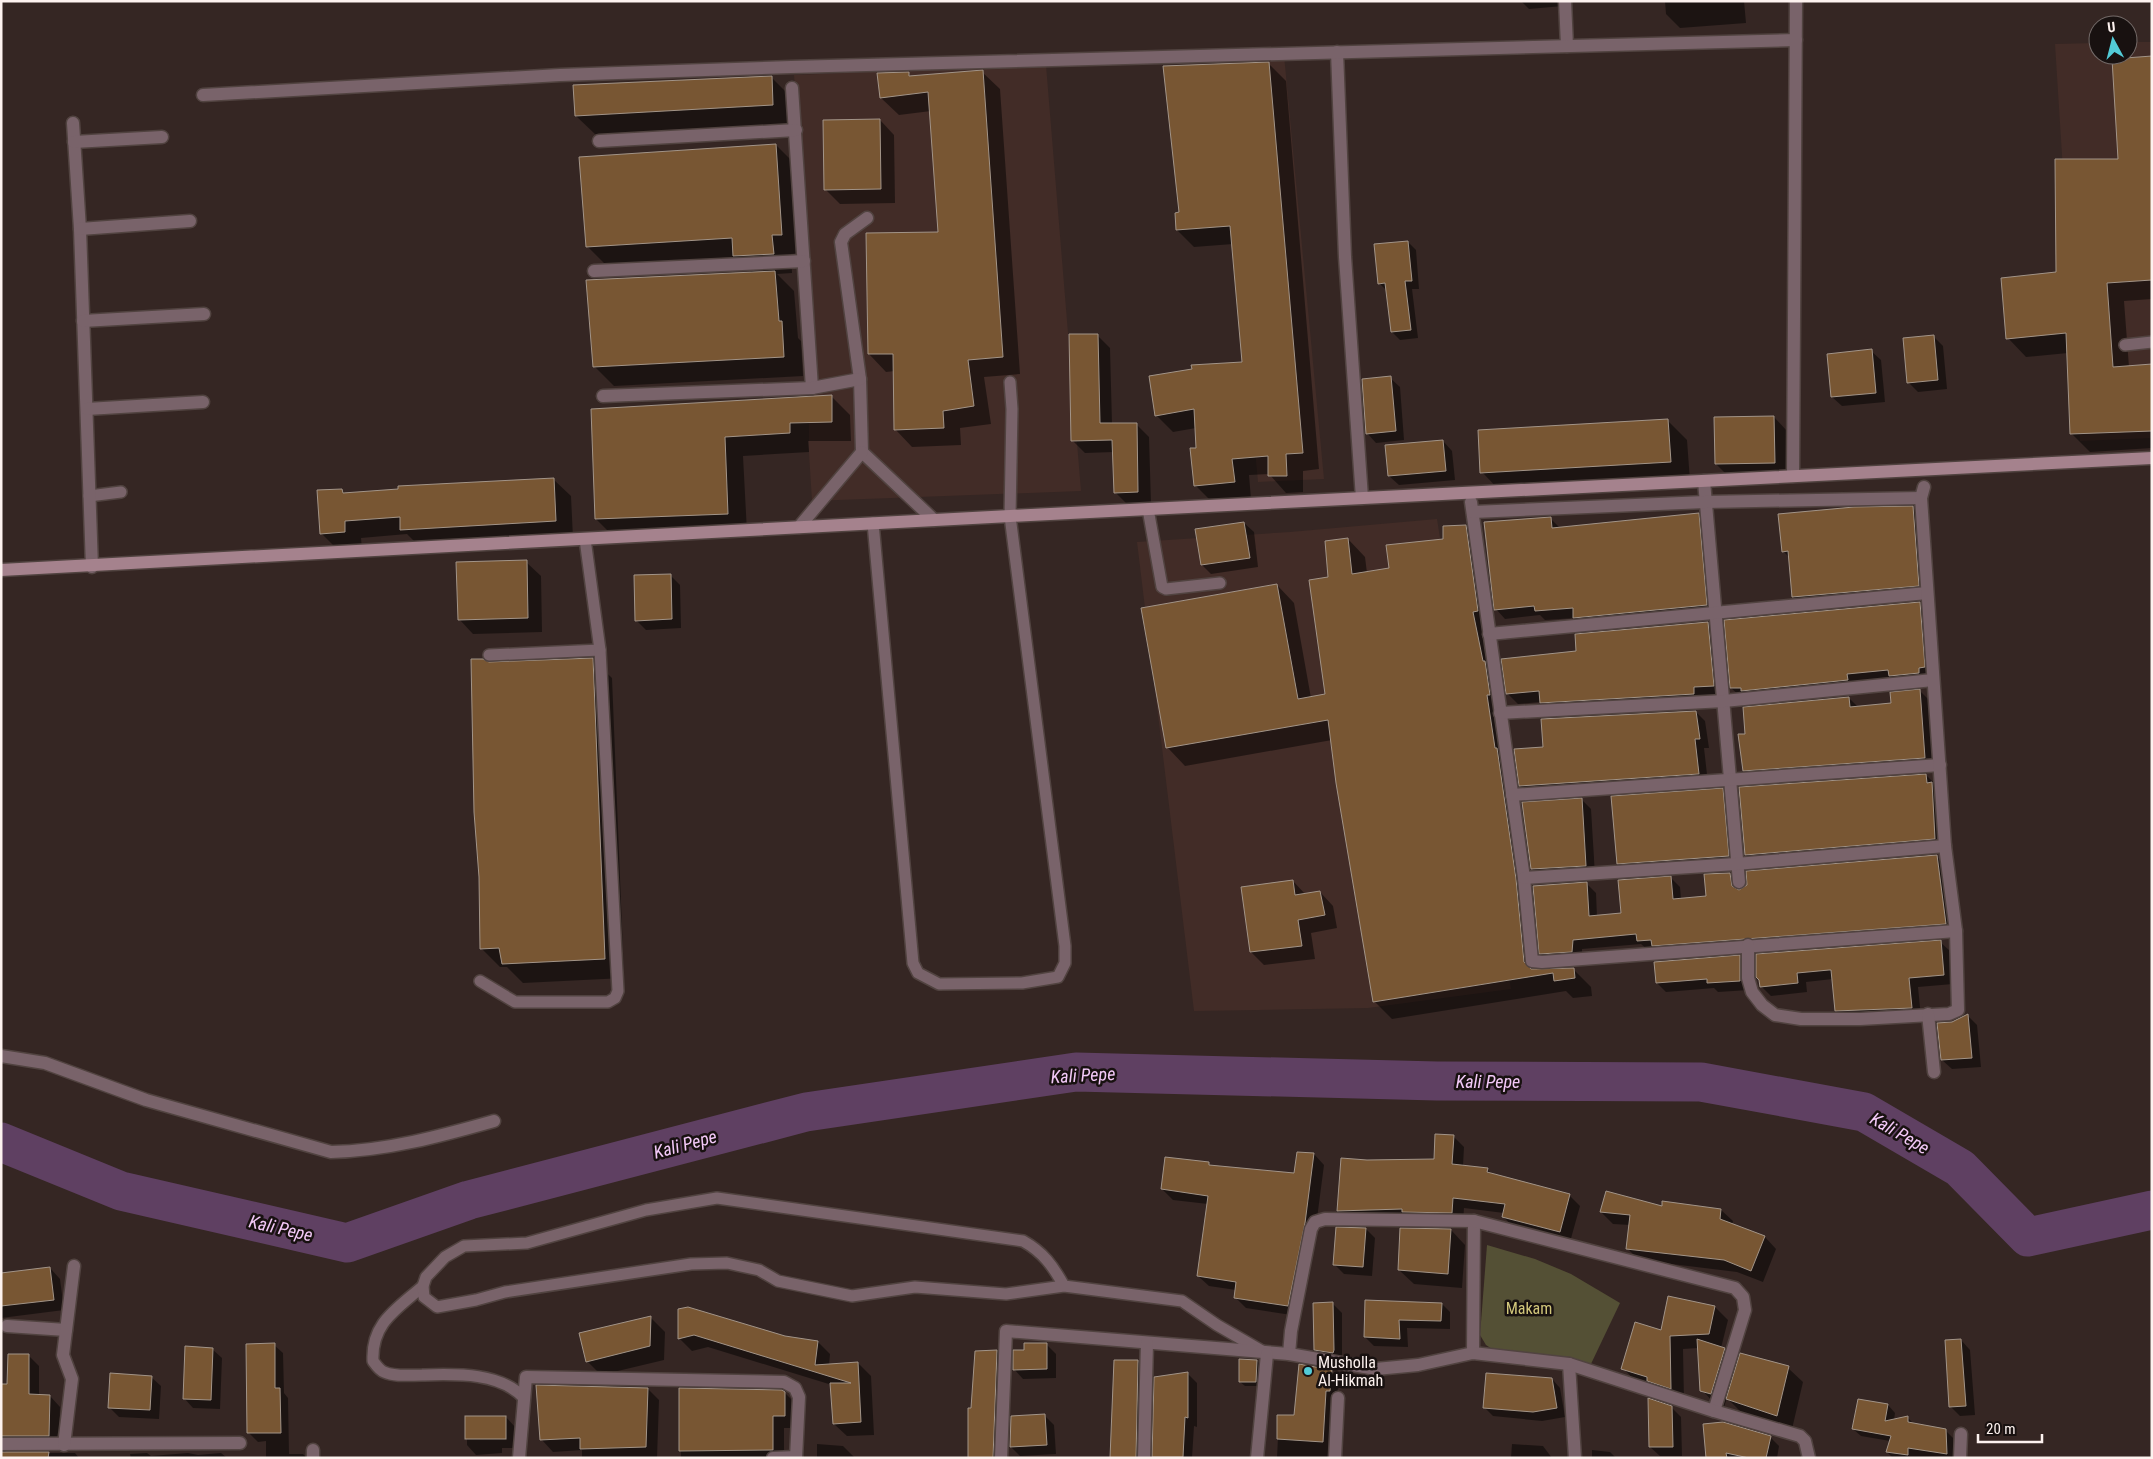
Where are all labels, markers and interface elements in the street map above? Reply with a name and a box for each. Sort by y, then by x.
north arrow [2088,15,2138,65]
text: U [2106,19,2116,36]
water label: Kali Pepe [1050,1063,1116,1087]
water label: Kali Pepe [1456,1071,1520,1092]
water label: Kali Pepe [1867,1108,1933,1158]
water label: Kali Pepe [651,1126,719,1162]
water label: Kali Pepe [247,1211,315,1245]
park label: Makam [1506,1299,1552,1318]
place label: Musholla Al-Hikmah [1318,1353,1383,1390]
marker: Musholla Al-Hikmah [1302,1365,1314,1377]
scale bar [1978,1412,2042,1444]
text: 20 m [1986,1420,2016,1438]

